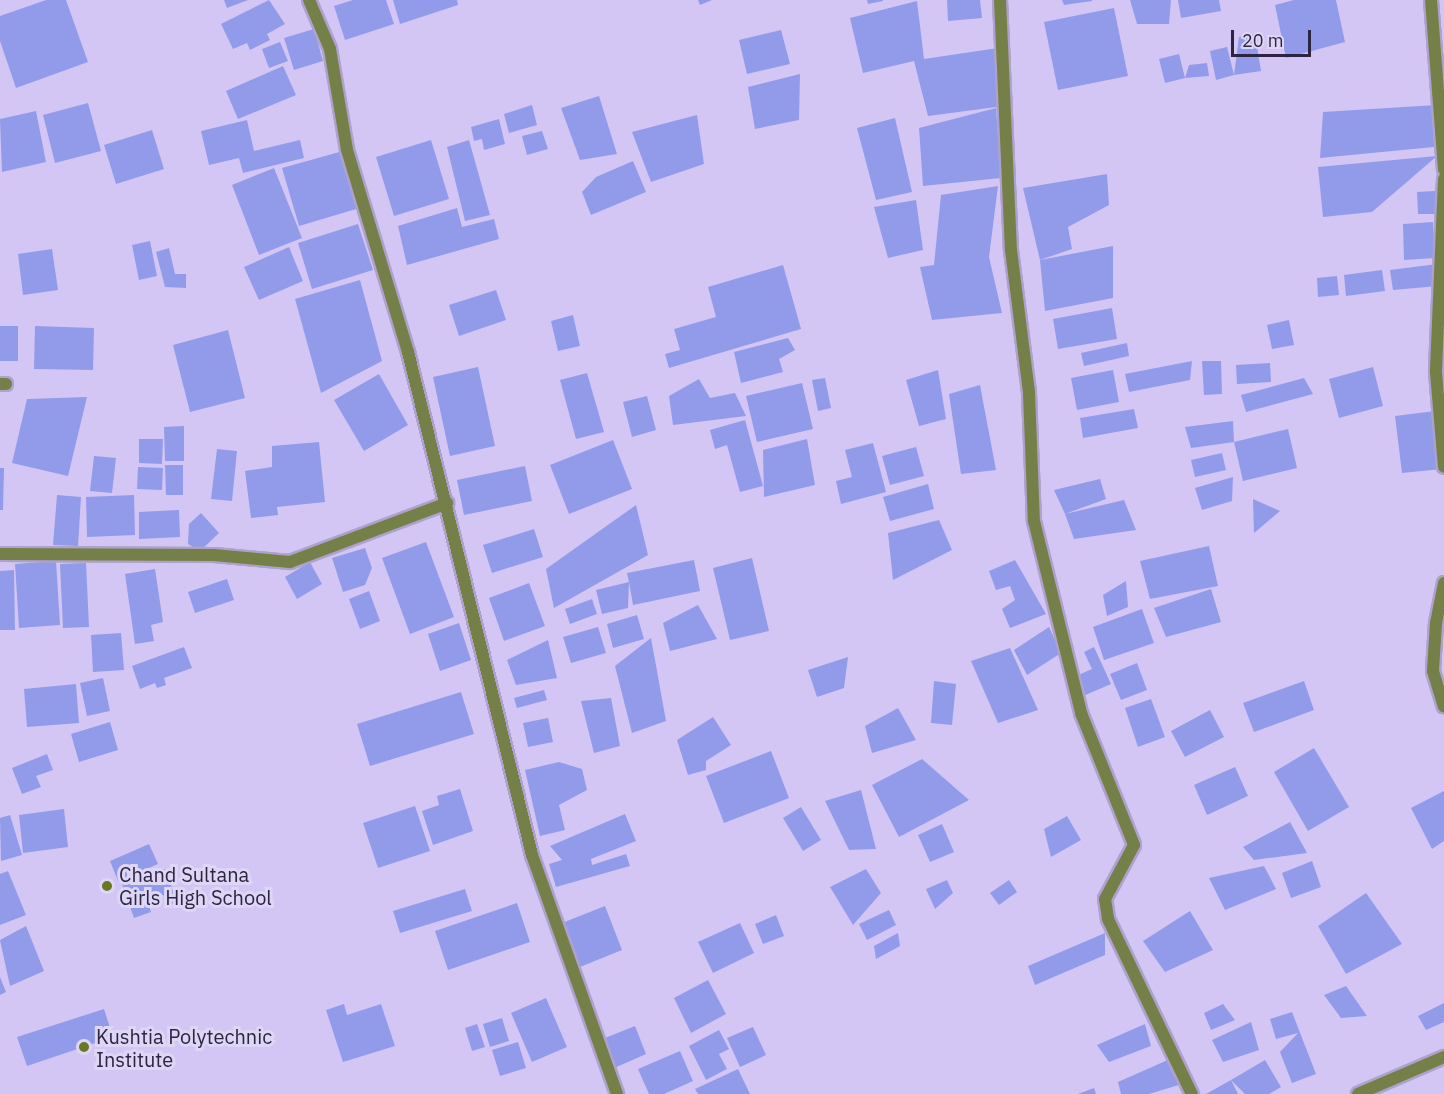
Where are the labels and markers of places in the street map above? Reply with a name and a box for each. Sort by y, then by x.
place label: Chand Sultana Girls High School [119,862,272,909]
marker: Chand Sultana Girls High School [100,879,114,893]
place label: Kushtia Polytechnic Institute [96,1024,272,1071]
marker: Kushtia Polytechnic Institute [77,1040,91,1054]

